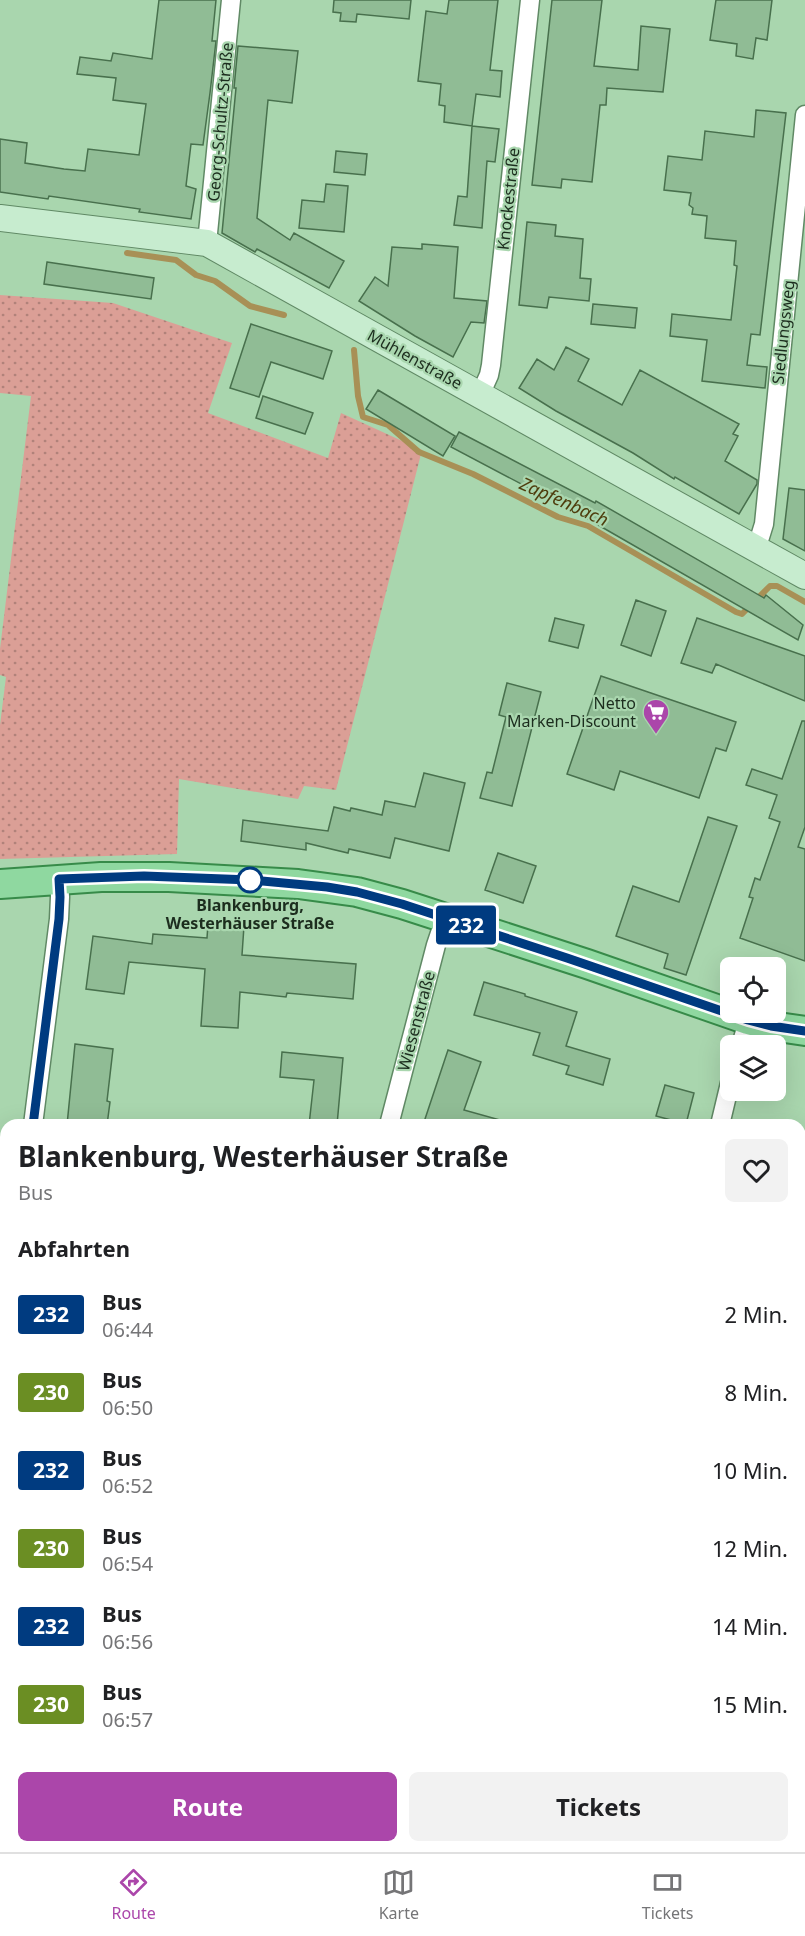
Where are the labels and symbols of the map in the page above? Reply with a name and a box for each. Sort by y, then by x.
street label: Georg-Schultz-Straße [202,42,238,202]
street label: Knockestraße [492,147,524,251]
street label: Siedlungsweg [767,279,799,385]
street label: Mühlenstraße [364,324,466,394]
water label: Zapfenbach [515,470,612,531]
place label: Netto Marken-Discount [507,692,636,732]
supermarket icon: Netto Marken-Discount [641,697,671,735]
marker: Blankenburg, Westerhäuser Straße [237,867,263,893]
place label: Blankenburg, Westerhäuser Straße [166,894,334,934]
line badge: 232 [432,906,500,944]
street label: Wiesenstraße [392,969,440,1073]

